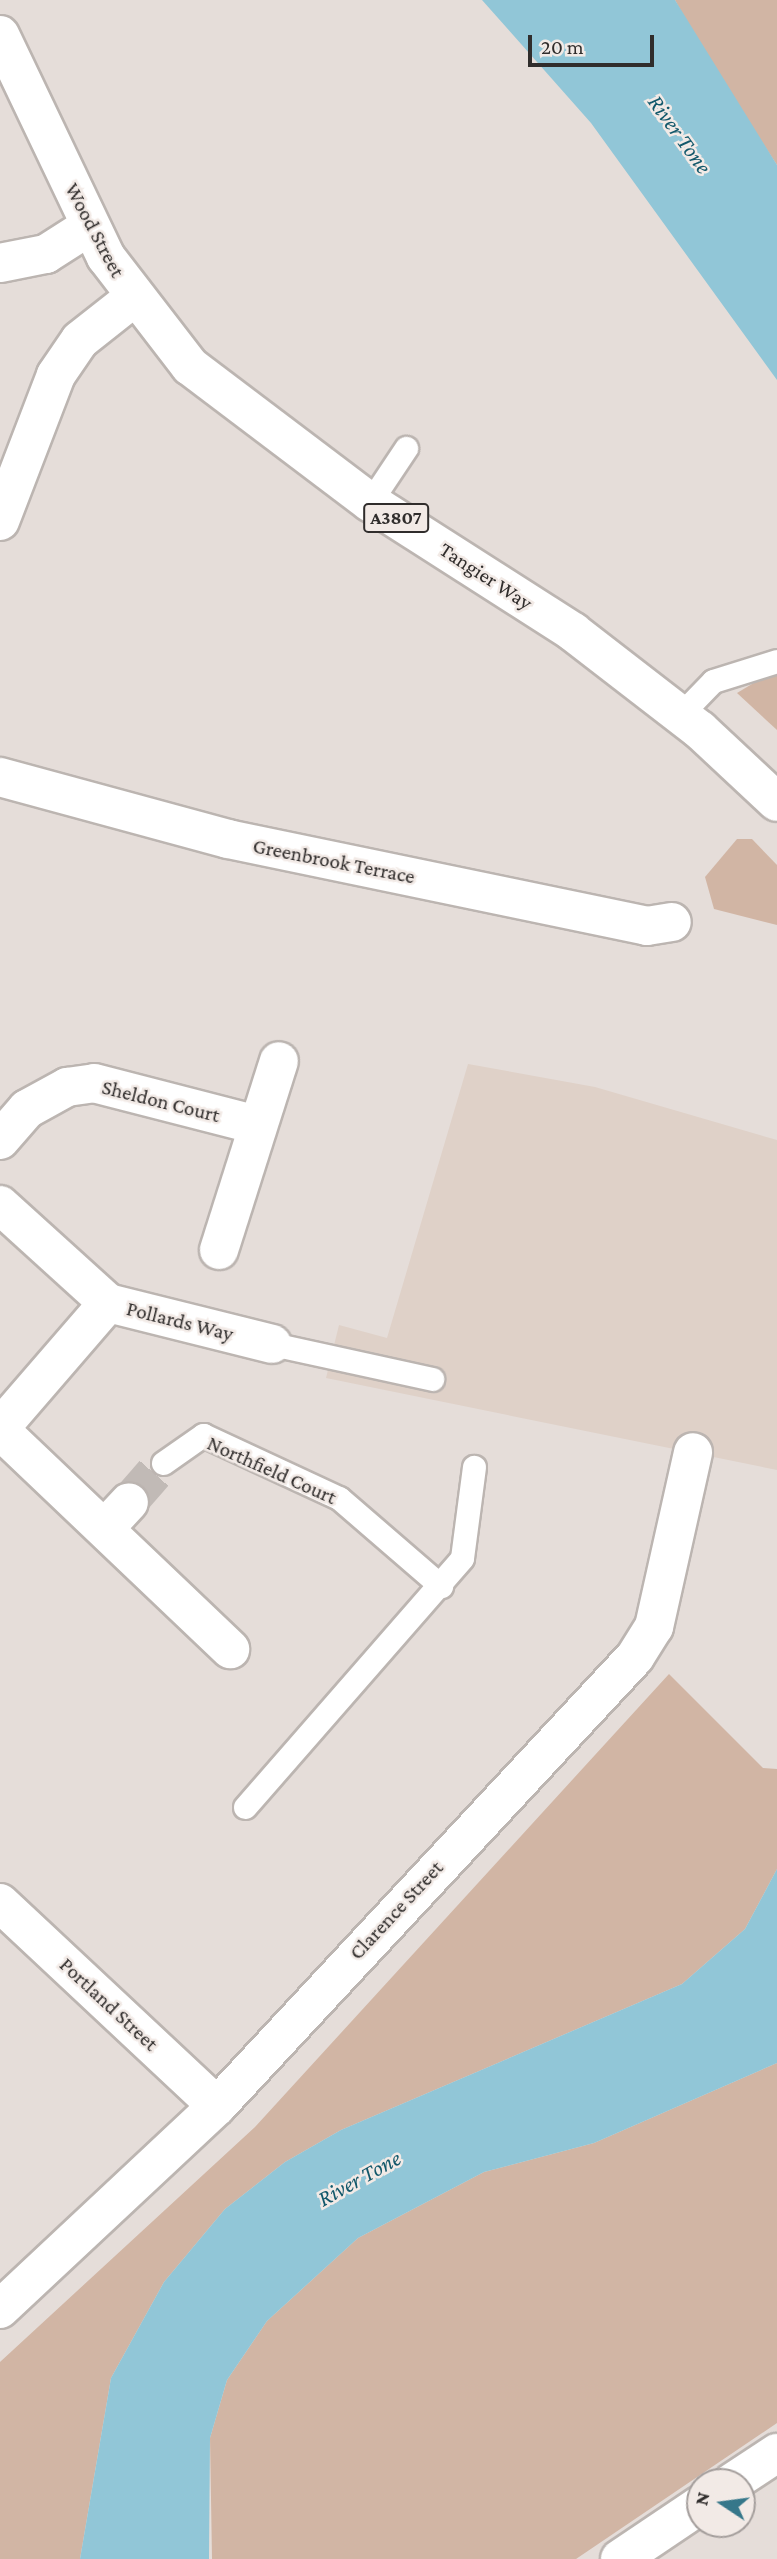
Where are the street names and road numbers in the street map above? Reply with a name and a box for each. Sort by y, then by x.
street label: Wood Street [60,178,130,282]
road number: A3807 [363,503,429,534]
street label: Tangier Way [435,537,537,615]
street label: Greenbrook Terrace [251,833,417,889]
street label: Sheldon Court [99,1074,223,1128]
street label: Pollards Way [124,1296,236,1346]
street label: Northfield Court [203,1430,341,1510]
street label: Clarence Street [344,1855,448,1965]
street label: Portland Street [54,1952,164,2056]

